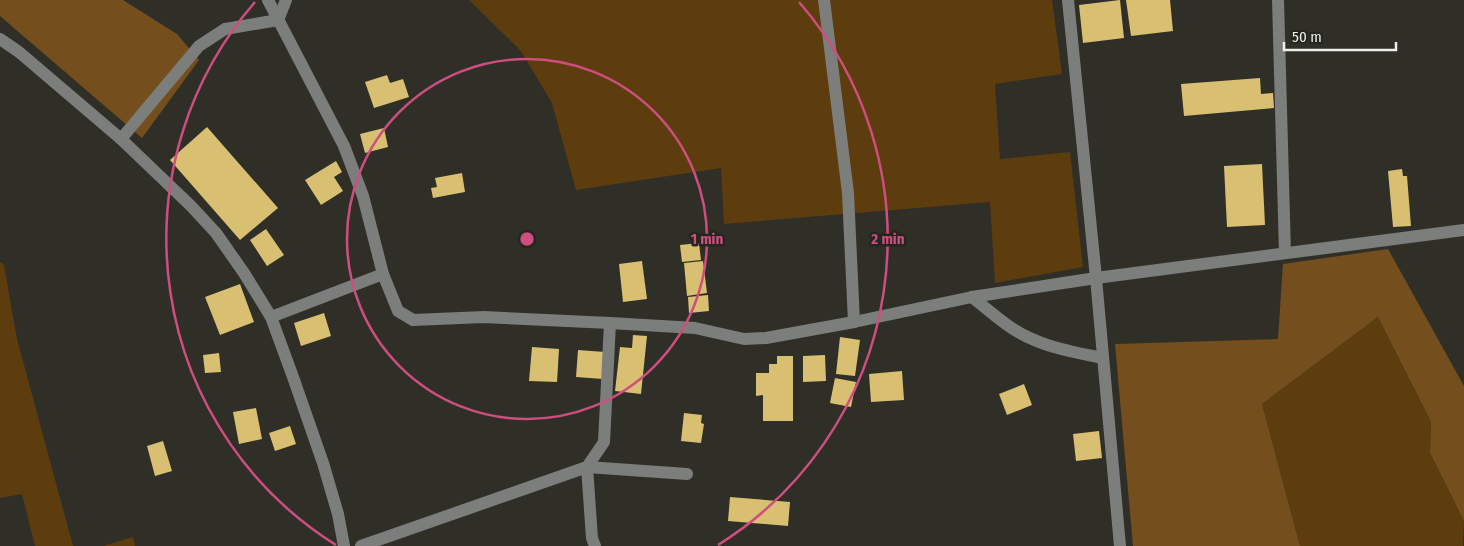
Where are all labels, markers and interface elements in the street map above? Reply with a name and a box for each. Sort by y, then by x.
scale bar [1284,20,1396,52]
text: 50 m [1292,28,1322,46]
centre of rings [518,230,536,248]
text: 1 min [691,230,723,248]
text: 2 min [870,230,905,248]

